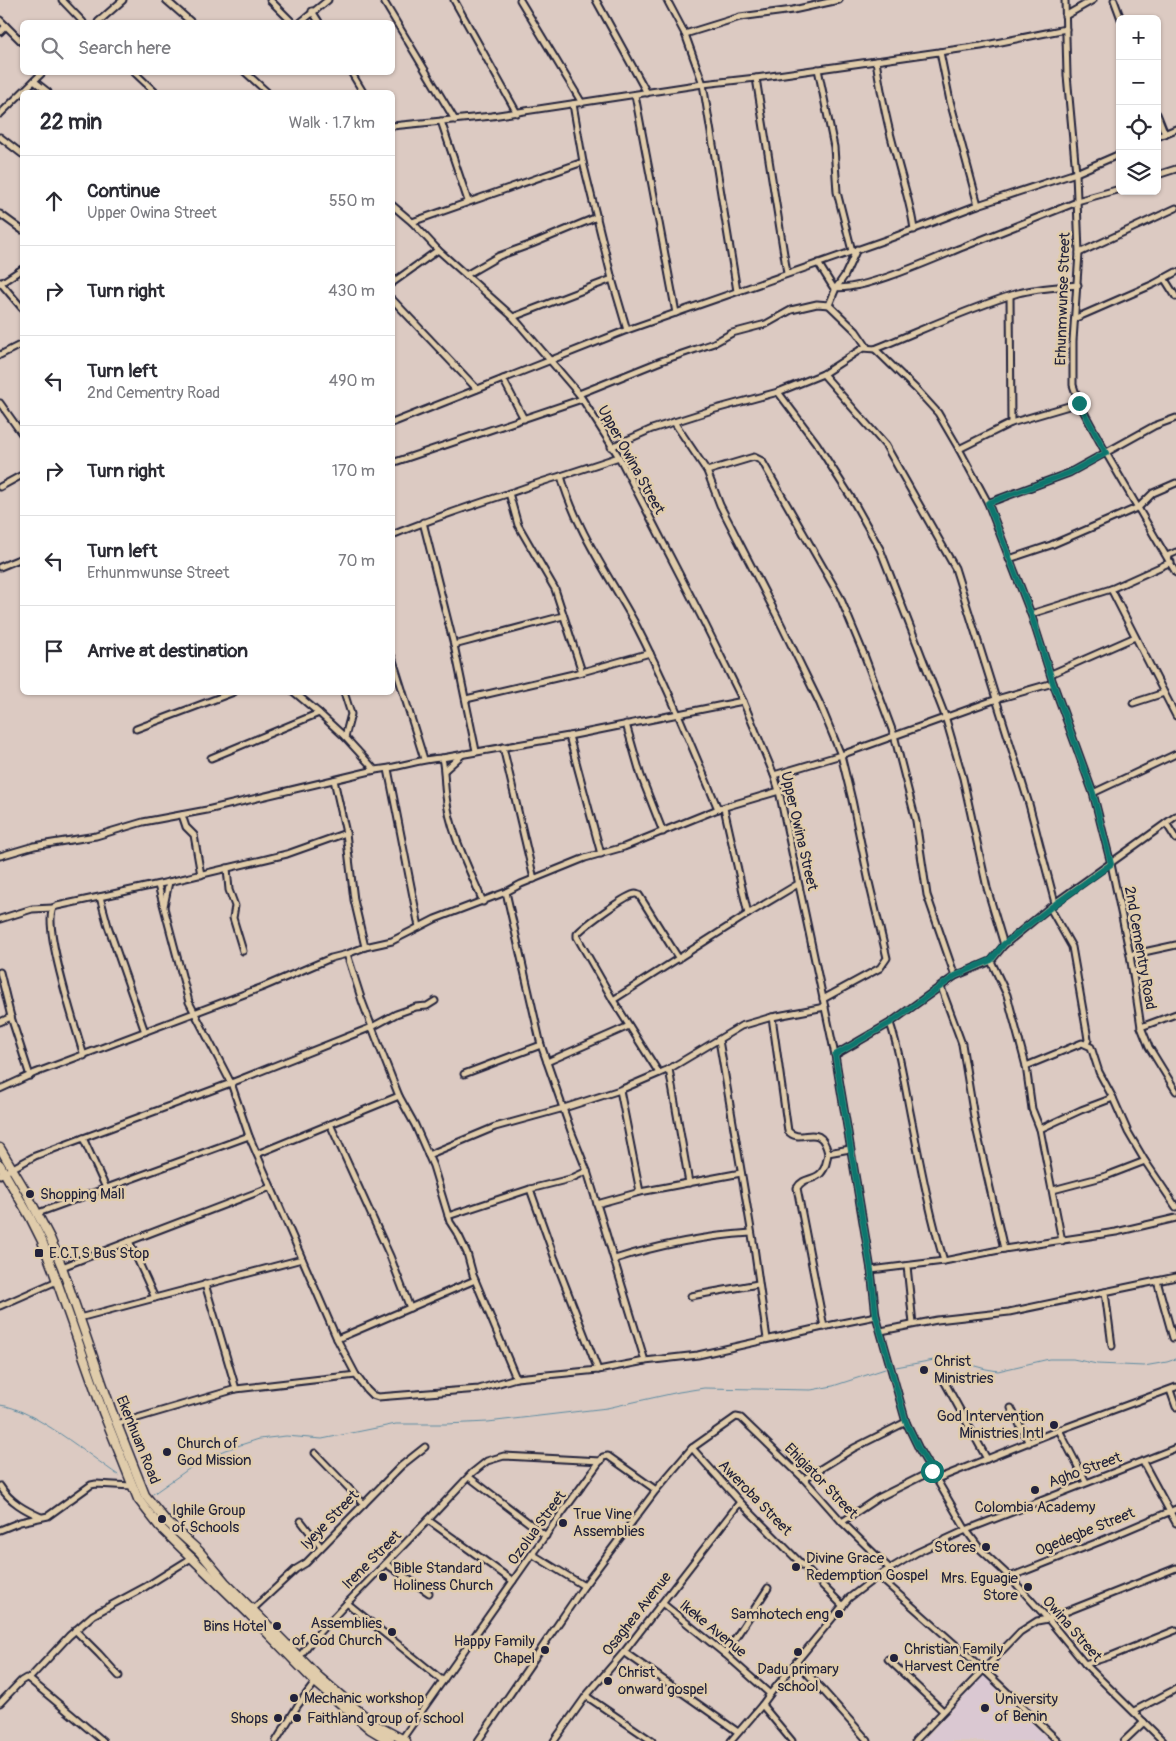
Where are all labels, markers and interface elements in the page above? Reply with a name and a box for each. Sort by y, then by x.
map controls [1116,15,1161,195]
button: + [1116,15,1161,60]
search box [20,20,395,75]
icon: search [38,34,66,62]
text: Search here [78,36,171,60]
button: − [1116,60,1161,105]
button: locate [1116,105,1161,150]
text: 22 min [40,109,102,136]
text: Walk · 1.7 km [289,113,375,133]
button: layers [1116,150,1161,195]
text: Continue [87,179,160,203]
icon: ahead [40,187,68,215]
text: 550 m [329,191,375,211]
text: Upper Owina Street [87,203,217,223]
street label: Erhunmwunse Street [1051,231,1075,366]
icon: right [40,277,68,305]
text: Turn right [87,279,165,303]
text: 430 m [328,281,375,301]
text: Turn left [87,359,157,383]
icon: left [40,367,68,395]
text: 490 m [329,371,375,391]
text: 2nd Cementry Road [87,383,220,403]
route end [1068,392,1091,415]
street label: Upper Owina Street [593,402,669,519]
icon: right [40,457,68,485]
text: Turn right [87,459,165,483]
text: 170 m [332,461,375,481]
text: Turn left [87,539,157,563]
icon: left [40,547,68,575]
text: 70 m [338,551,375,571]
text: Erhunmwunse Street [87,563,229,583]
icon: arrive [40,637,68,665]
text: Arrive at destination [87,639,248,663]
street label: Upper Owina Street [776,770,822,893]
street label: 2nd Cementry Road [1120,885,1160,1011]
place label: Shopping Mall [40,1185,125,1204]
marker: Shopping Mall [24,1188,36,1200]
place label: E.C.T.S Bus Stop [49,1244,149,1263]
marker: E.C.T.S Bus Stop [33,1247,45,1259]
place label: Christ Ministries [934,1352,994,1388]
marker: Christ Ministries [918,1364,930,1376]
street label: Ekenhuan Road [112,1393,164,1487]
place label: God Intervention Ministries Intl [937,1407,1044,1443]
marker: God Intervention Ministries Intl [1048,1419,1060,1431]
place label: Church of God Mission [177,1434,252,1470]
street label: Ehigiator Street [780,1439,862,1523]
marker: Church of God Mission [161,1446,173,1458]
street label: Agho Street [1046,1448,1125,1492]
street label: Aweroba Street [714,1456,797,1541]
route start [921,1460,944,1483]
marker: Colombia Academy [1029,1484,1041,1496]
street label: Iyeye Street [297,1486,364,1554]
street label: Ozolua Street [504,1486,571,1569]
place label: Colombia Academy [975,1498,1096,1517]
place label: Ighile Group of Schools [172,1501,246,1537]
street label: Ogedegbe Street [1032,1503,1138,1561]
place label: True Vine Assemblies [573,1505,645,1541]
marker: Ighile Group of Schools [156,1513,168,1525]
marker: True Vine Assemblies [557,1517,569,1529]
street label: Irene Street [338,1526,406,1594]
place label: Stores [934,1538,976,1557]
marker: Stores [980,1541,992,1553]
place label: Divine Grace Redemption Gospel [806,1549,928,1585]
place label: Bible Standard Holiness Church [393,1559,493,1595]
marker: Divine Grace Redemption Gospel [790,1561,802,1573]
street label: Osaghea Avenue [598,1568,676,1660]
place label: Mrs. Eguagie Store [941,1569,1019,1605]
marker: Bible Standard Holiness Church [377,1571,389,1583]
marker: Mrs. Eguagie Store [1022,1581,1034,1593]
street label: Owina Street [1038,1592,1107,1667]
street label: Ikeke Avenue [676,1596,751,1662]
place label: Samhotech eng [730,1605,829,1624]
marker: Samhotech eng [833,1608,845,1620]
place label: Assemblies of God Church [292,1614,382,1650]
place label: Bins Hotel [203,1617,267,1636]
marker: Bins Hotel [271,1620,283,1632]
marker: Assemblies of God Church [386,1626,398,1638]
place label: Happy Family Chapel [454,1632,536,1668]
place label: Christian Family Harvest Centre [904,1640,1004,1676]
marker: Happy Family Chapel [539,1644,551,1656]
marker: Dadu primary school [792,1646,804,1658]
marker: Christian Family Harvest Centre [888,1652,900,1664]
place label: Dadu primary school [757,1660,839,1696]
place label: Christ onward gospel [618,1663,708,1699]
marker: Christ onward gospel [602,1675,614,1687]
place label: Mechanic workshop [304,1689,424,1708]
place label: University of Benin [995,1690,1058,1726]
marker: Mechanic workshop [288,1692,300,1704]
marker: University of Benin [979,1702,991,1714]
place label: Shops [230,1709,268,1728]
place label: Faithland group of school [307,1709,464,1728]
marker: Shops [272,1712,284,1724]
marker: Faithland group of school [291,1712,303,1724]

